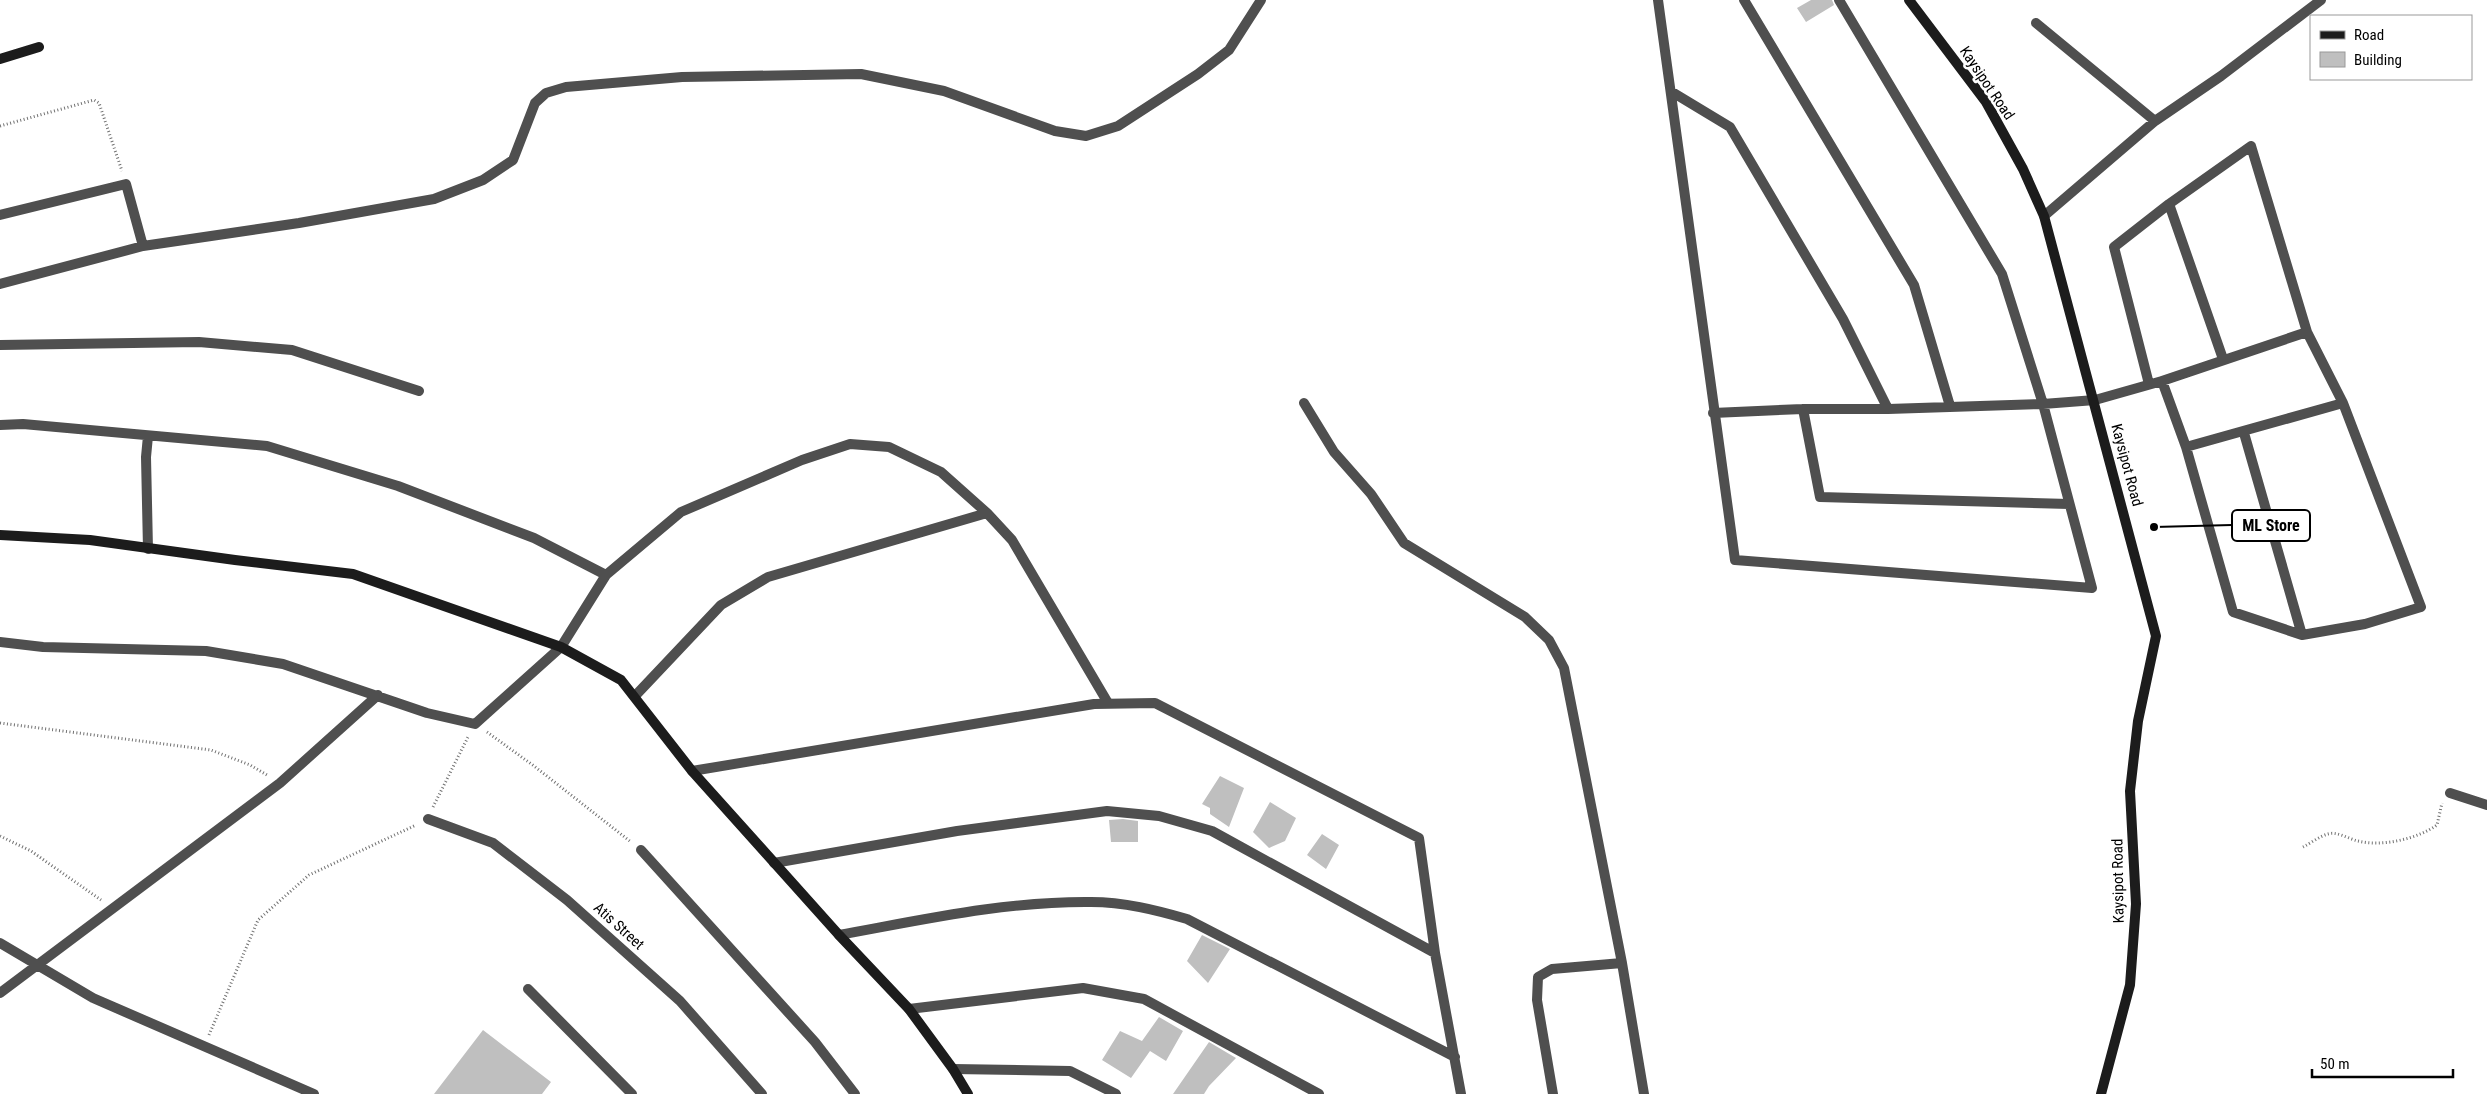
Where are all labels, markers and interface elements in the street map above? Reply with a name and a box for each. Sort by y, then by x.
legend [2310,15,2472,80]
text: Road [2354,26,2384,44]
street label: Kaysipot Road [1956,43,2018,123]
text: Building [2354,51,2402,69]
street label: Kaysipot Road [2107,422,2147,508]
callout: ML Store [2232,510,2310,541]
text: ML Store [2242,516,2300,535]
street label: Kaysipot Road [2108,838,2128,924]
street label: Atis Street [590,899,648,953]
scale bar [2312,1046,2453,1078]
text: 50 m [2320,1055,2350,1073]

